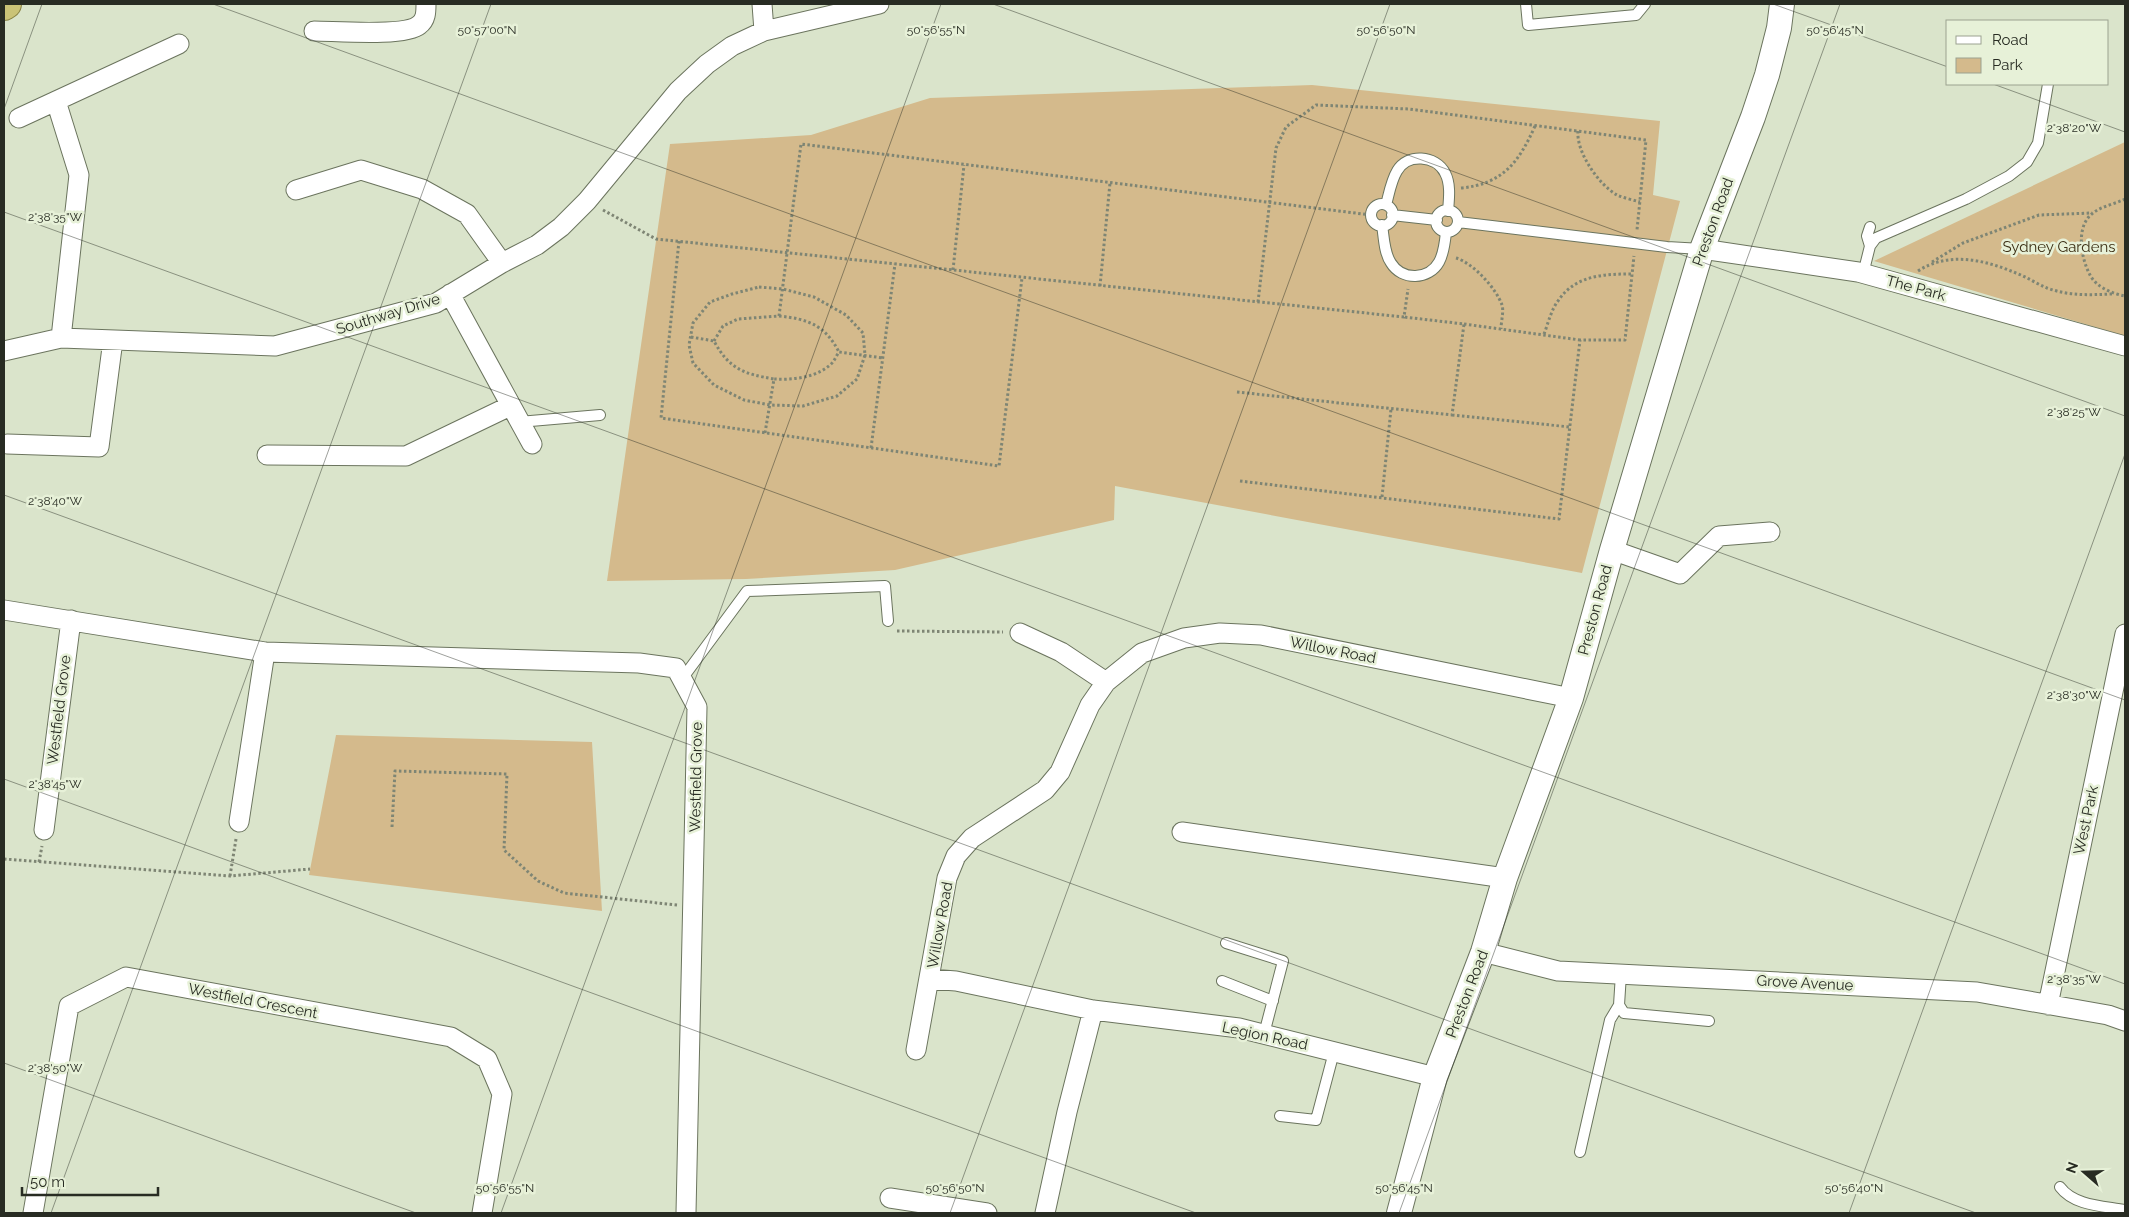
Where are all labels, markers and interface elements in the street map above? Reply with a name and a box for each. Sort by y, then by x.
legend [1946,20,2109,85]
text: 50°57'00"N [457,23,517,37]
text: 50°56'55"N [907,23,965,37]
text: 50°56'50"N [1356,23,1416,37]
text: 50°56'45"N [1806,23,1864,37]
text: Road [1992,31,2028,49]
text: Park [1992,56,2023,74]
text: 2°38'20"W [2047,121,2102,135]
street label: Preston Road [1689,175,1737,269]
text: 2°38'35"W [28,210,82,224]
park label: Sydney Gardens [2002,238,2116,256]
street label: The Park [1884,271,1948,305]
street label: Southway Drive [334,290,442,338]
text: 2°38'25"W [2047,405,2101,419]
text: 2°38'40"W [28,494,82,508]
street label: Preston Road [1574,563,1616,657]
street label: Willow Road [1288,633,1378,667]
street label: Westfield Grove [43,654,75,766]
text: 2°38'30"W [2047,688,2102,702]
street label: Westfield Grove [686,722,706,832]
text: 2°38'45"W [28,777,82,791]
street label: West Park [2070,784,2102,856]
street label: Willow Road [924,880,956,970]
street label: Preston Road [1442,947,1492,1041]
street label: Grove Avenue [1756,971,1854,995]
text: 2°38'35"W [2047,972,2101,986]
street label: Westfield Crescent [187,980,319,1022]
street label: Legion Road [1220,1018,1310,1054]
text: 2°38'50"W [28,1061,83,1075]
north arrow [2059,1147,2109,1197]
text: N [2062,1160,2081,1175]
scale bar [22,1164,159,1196]
text: 50 m [30,1173,65,1191]
text: 50°56'55"N [476,1181,534,1195]
text: 50°56'50"N [925,1181,985,1195]
text: 50°56'45"N [1375,1181,1433,1195]
text: 50°56'40"N [1825,1181,1883,1195]

